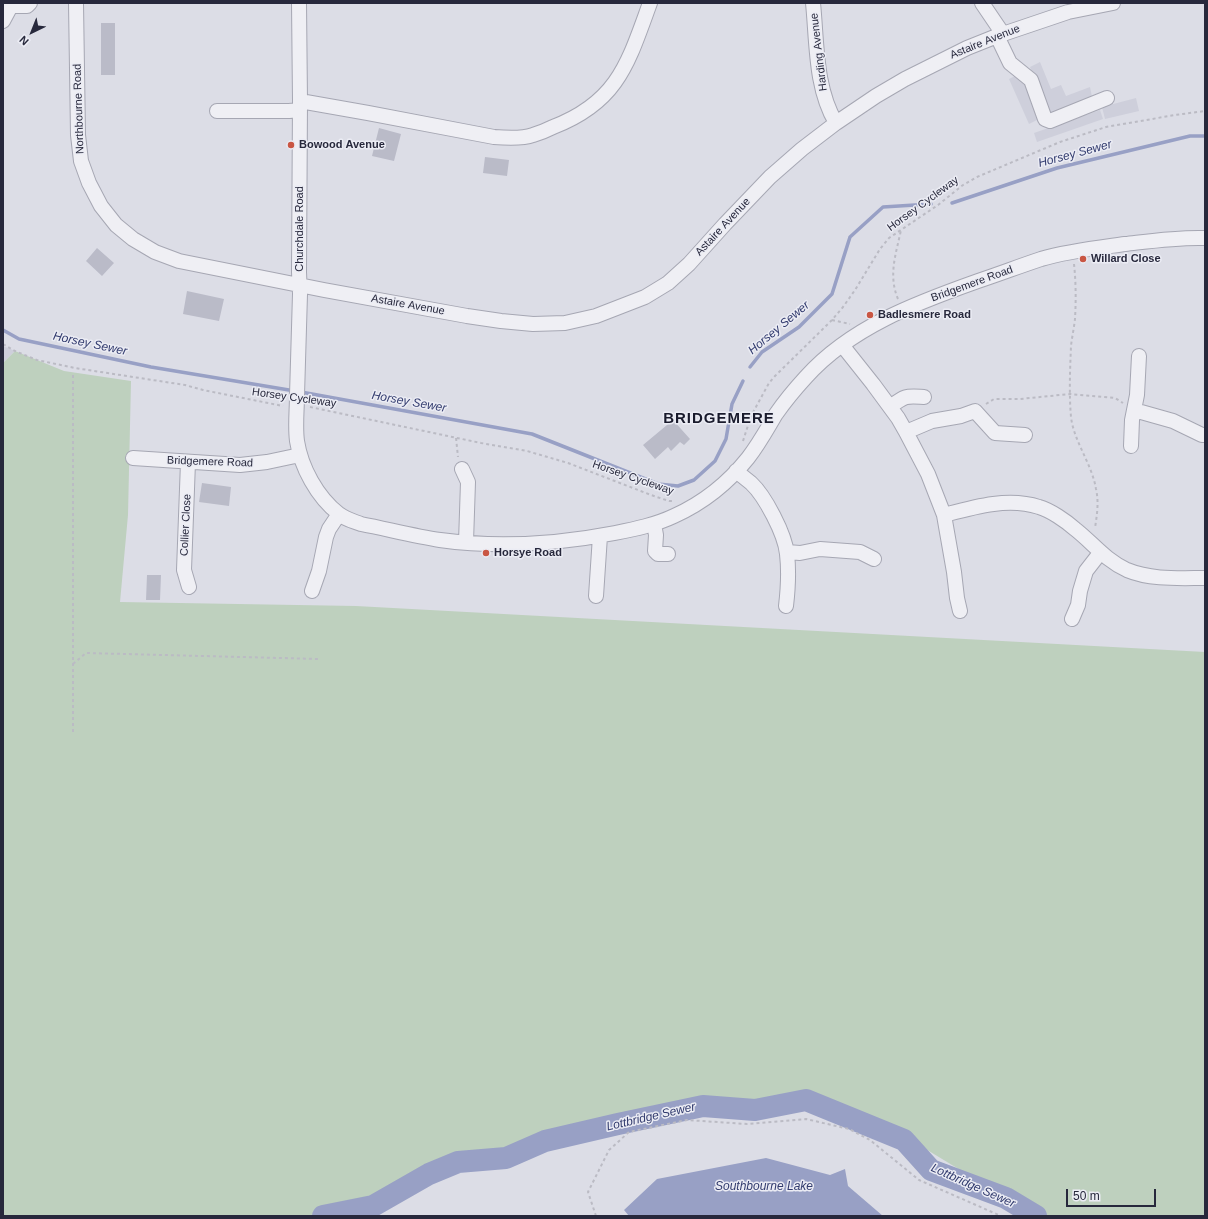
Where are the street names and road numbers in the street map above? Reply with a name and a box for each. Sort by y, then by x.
street label: Harding Avenue [808,12,830,92]
street label: Astaire Avenue [948,22,1022,62]
street label: Northbourne Road [71,64,87,154]
street label: Horsey Cycleway [885,174,961,234]
street label: Churchdale Road [293,186,307,272]
street label: Astaire Avenue [693,195,753,259]
street label: Bridgemere Road [929,263,1015,305]
street label: Astaire Avenue [370,292,446,318]
street label: Horsey Cycleway [251,386,337,410]
street label: Bridgemere Road [167,454,253,470]
street label: Horsey Cycleway [591,458,675,498]
street label: Collier Close [178,494,194,556]

